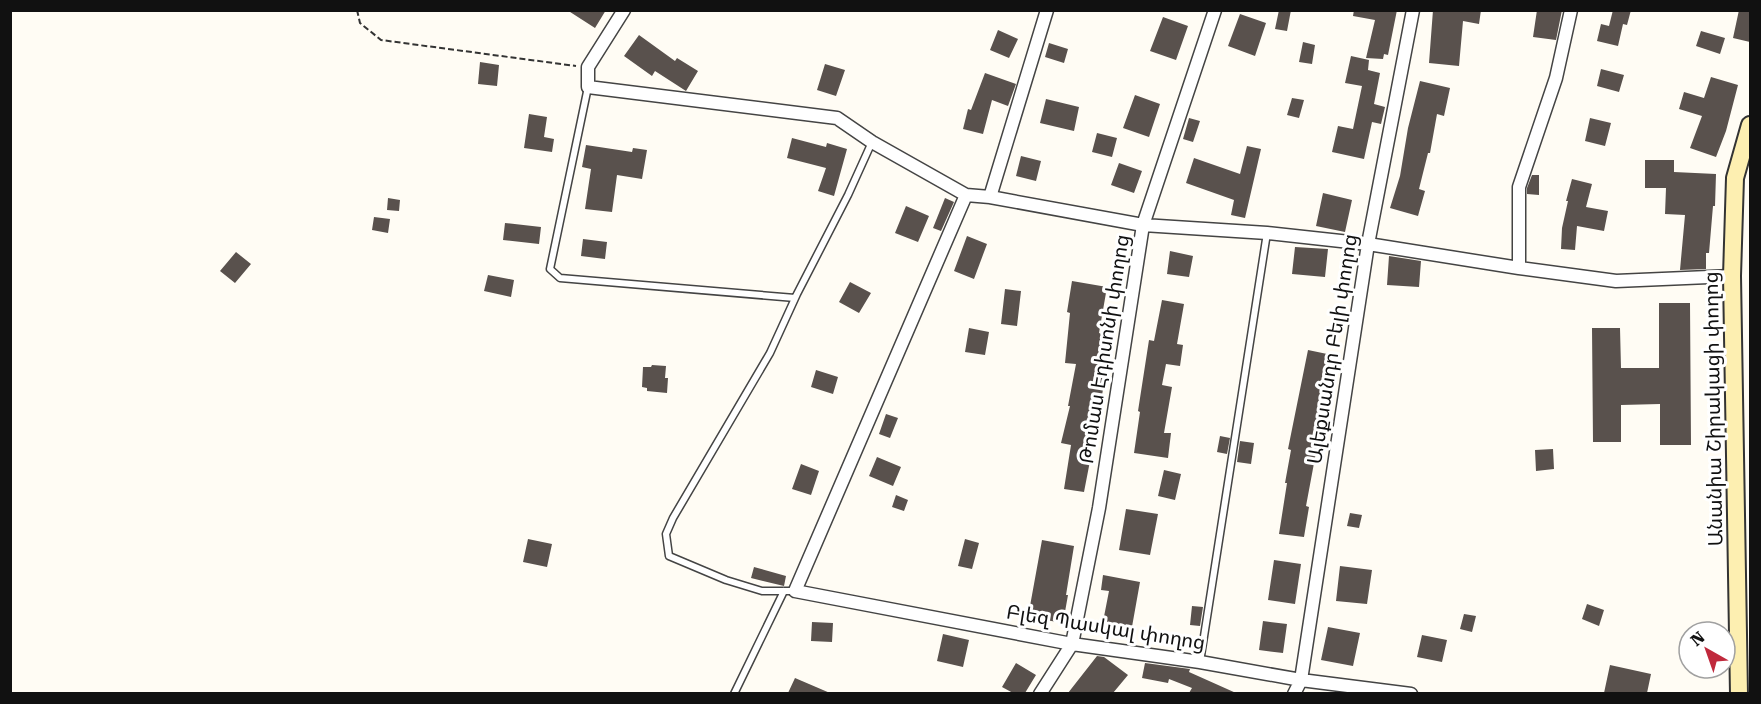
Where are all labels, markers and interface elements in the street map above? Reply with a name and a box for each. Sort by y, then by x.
street label: Ալեքսանդր Բելի փողոց [1302,232,1362,466]
street label: Թոմաս Էդիսոնի փողոց [1074,233,1134,465]
street label: Անանիա Շիրակացի փողոց [1699,271,1727,547]
street label: Բլեզ Պասկալ փողոց [1005,599,1207,655]
north arrow [1677,620,1737,680]
text: N [1687,628,1709,650]

